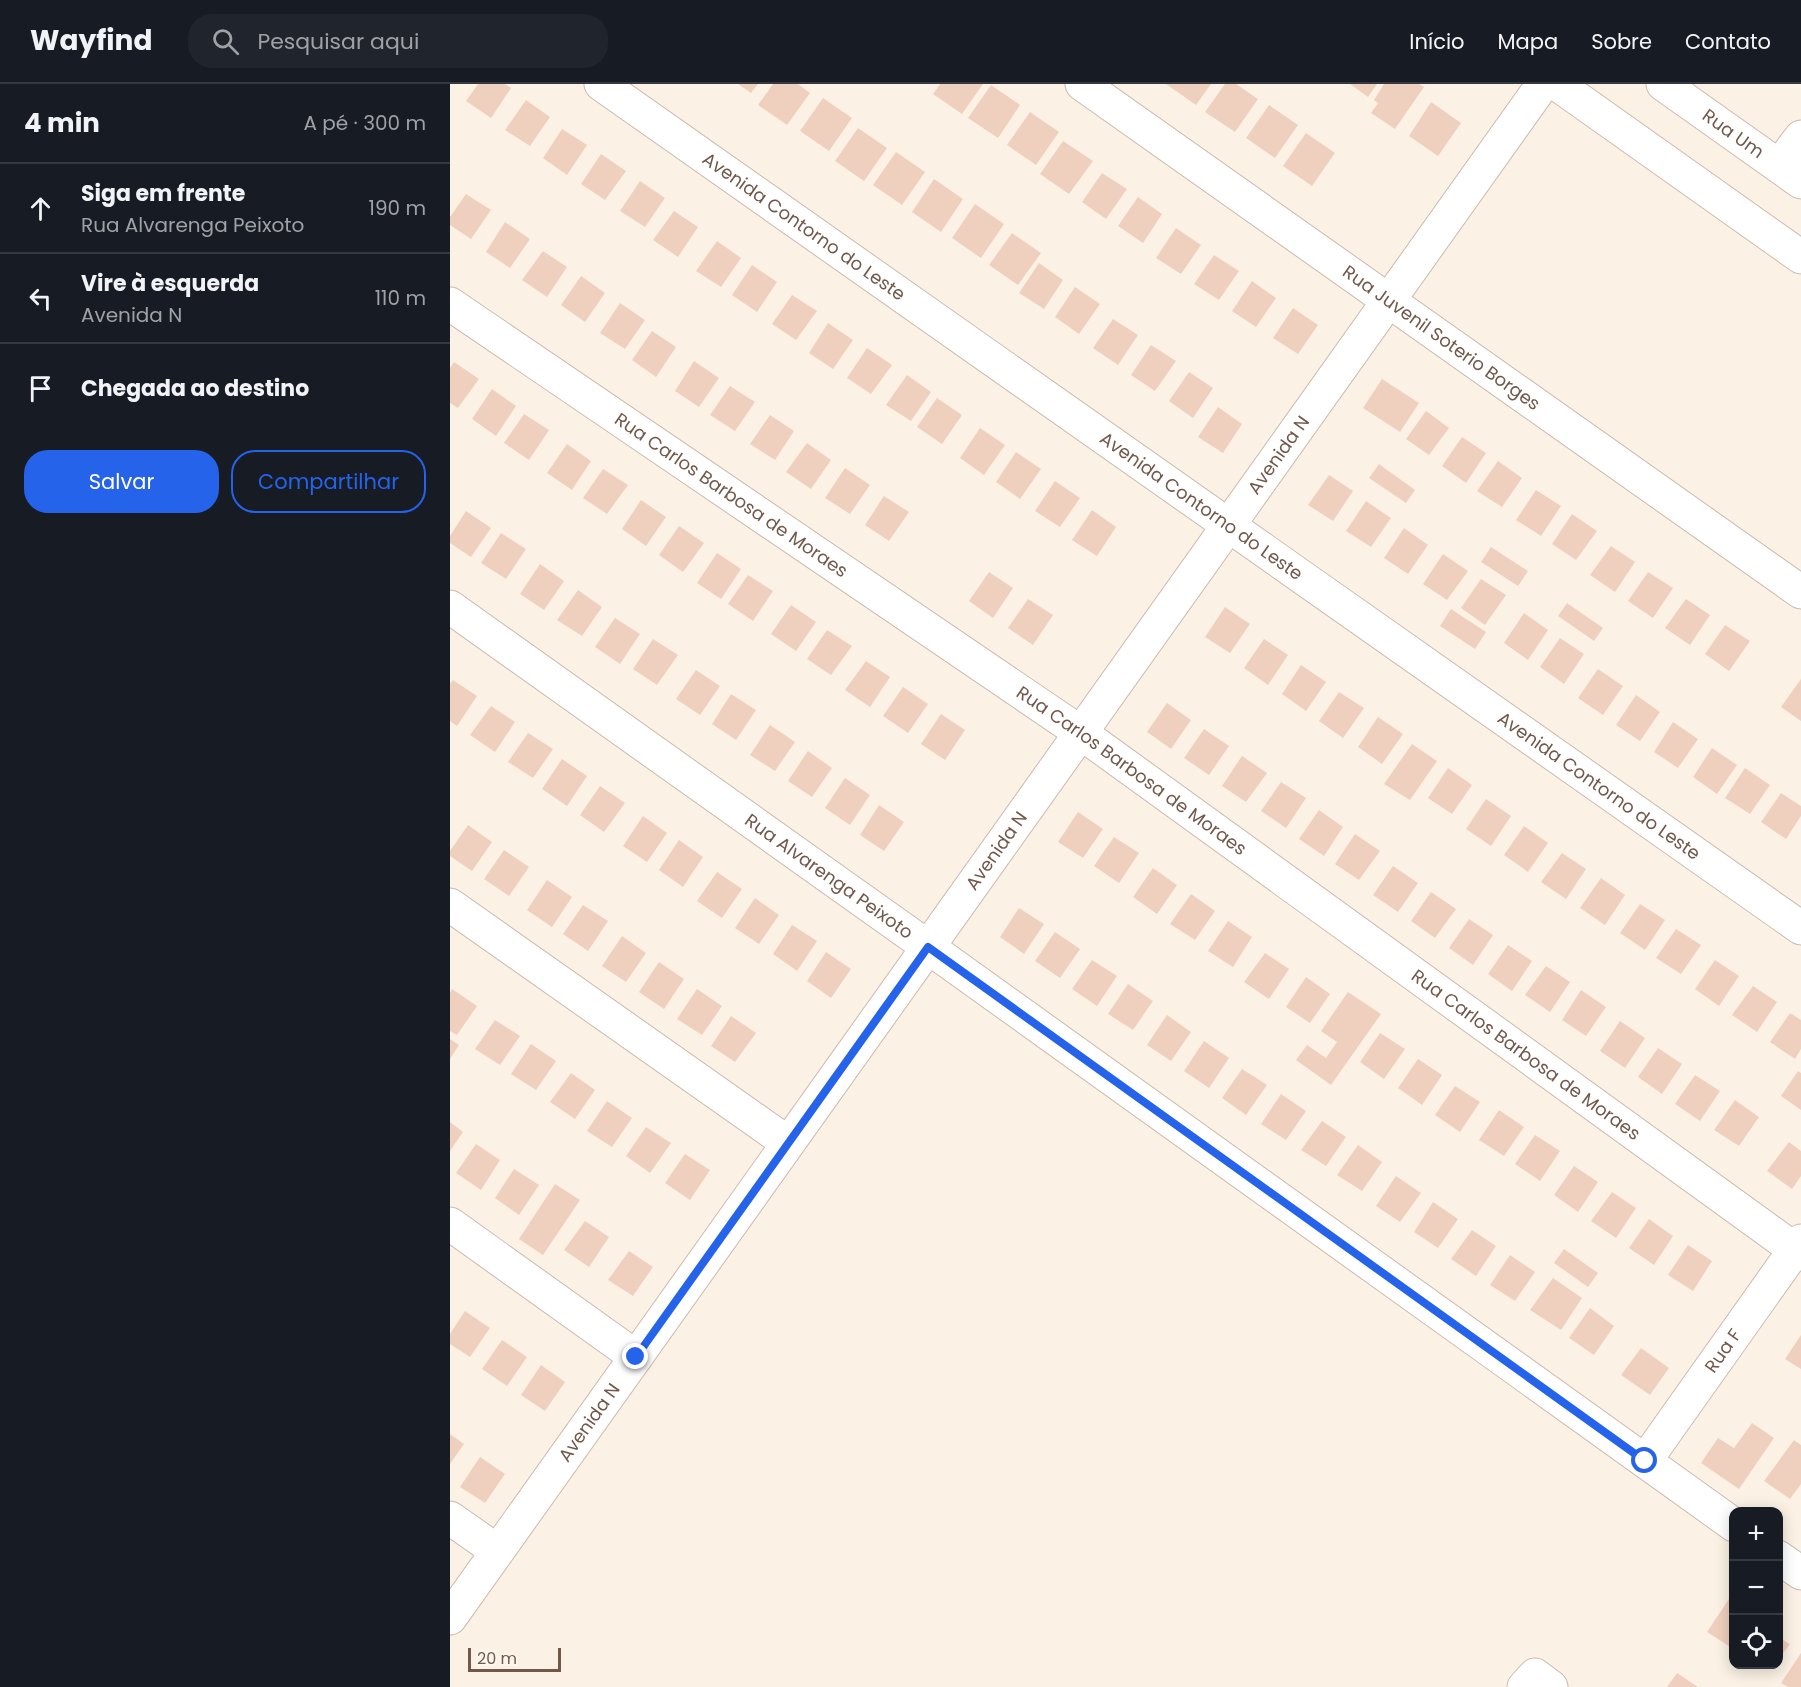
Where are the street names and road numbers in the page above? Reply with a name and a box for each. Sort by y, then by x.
street label: Rua Um [1698,103,1769,164]
street label: Avenida Contorno do Leste [698,146,911,306]
street label: Rua Juvenil Soterio Borges [1338,259,1545,416]
street label: Rua Carlos Barbosa de Moraes [610,407,853,583]
street label: Avenida N [1242,410,1315,499]
street label: Avenida Contorno do Leste [1095,426,1308,586]
street label: Rua Carlos Barbosa de Moraes [1012,680,1252,861]
street label: Avenida Contorno do Leste [1493,705,1706,866]
street label: Avenida N [960,806,1033,895]
street label: Rua Alvarenga Peixoto [740,808,918,945]
street label: Rua Carlos Barbosa de Moraes [1406,963,1646,1146]
street label: Rua F [1698,1324,1747,1378]
street label: Avenida N [552,1378,626,1467]

